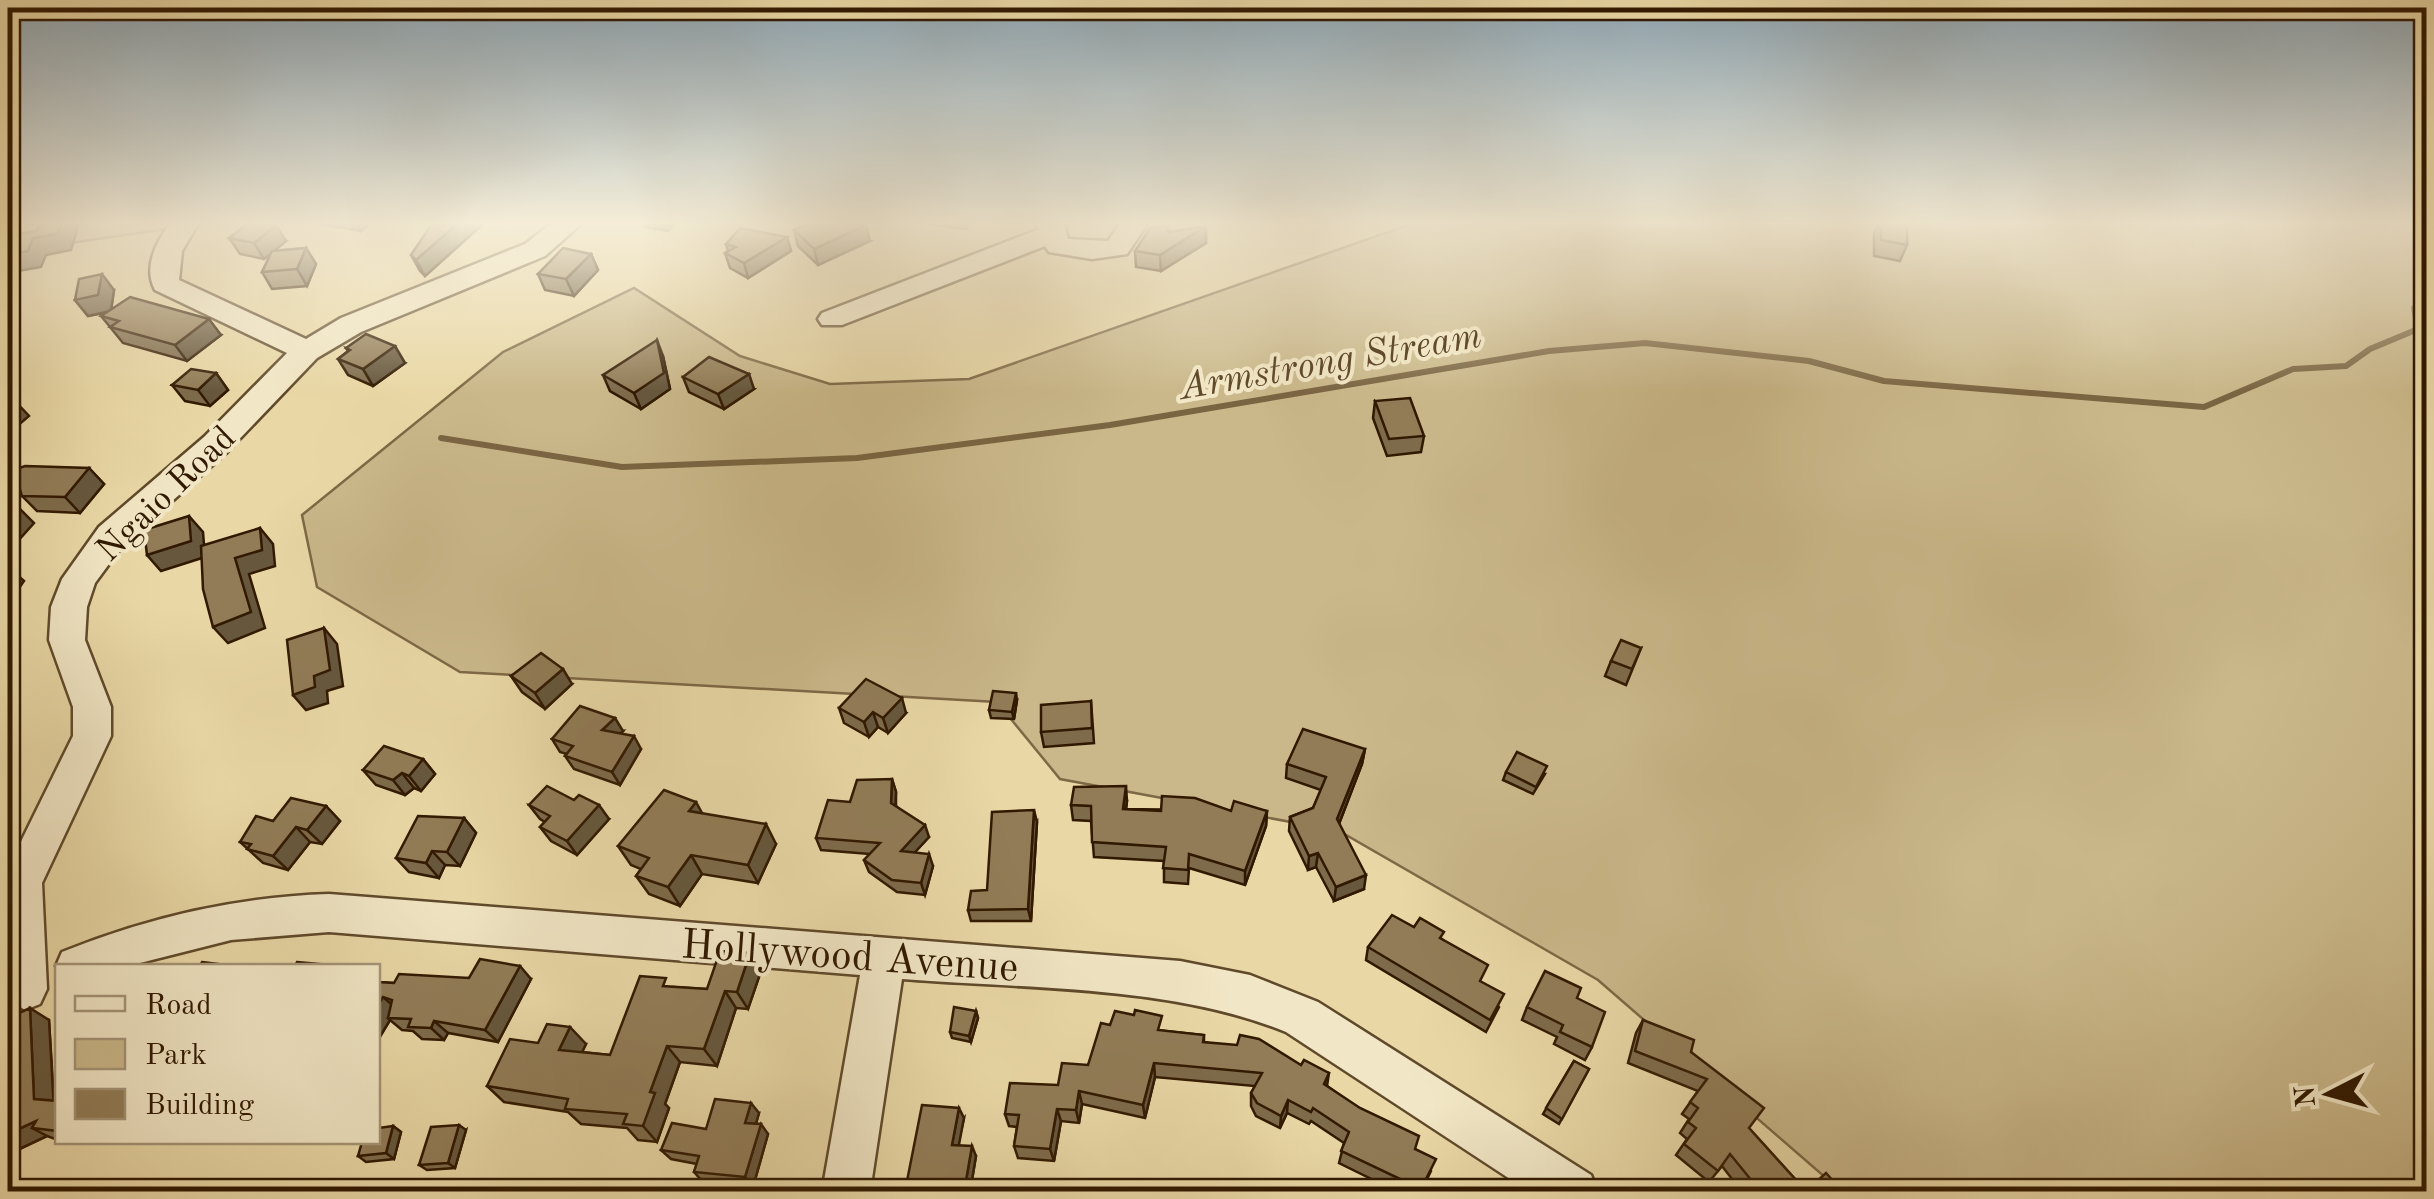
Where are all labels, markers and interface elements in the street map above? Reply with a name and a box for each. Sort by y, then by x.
water label: Armstrong Stream [1175,318,1484,409]
street label: Ngaio Road [91,420,243,569]
street label: Hollywood Avenue [680,925,1020,991]
legend [55,964,380,1144]
text: Road [145,991,212,1021]
text: Park [145,1041,207,1071]
north arrow [2279,1044,2379,1144]
text: N [2292,1084,2322,1108]
text: Building [145,1091,254,1121]

